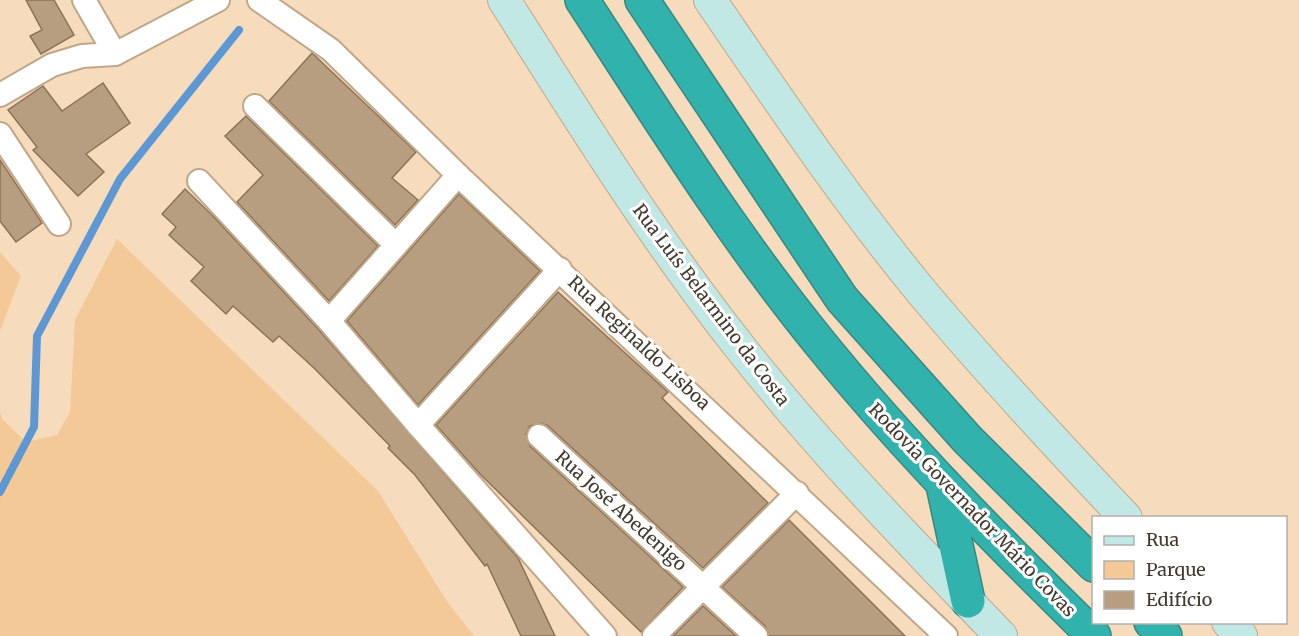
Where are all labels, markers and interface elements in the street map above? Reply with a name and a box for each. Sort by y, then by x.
street label: Rua Luís Belarmino da Costa [628,199,795,410]
street label: Rua Reginaldo Lisboa [563,271,716,415]
street label: Rodovia Governador Mário Covas [864,398,1081,621]
street label: Rua José Abedenigo [551,445,692,576]
legend [1092,516,1287,624]
text: Rua [1146,528,1180,551]
text: Parque [1146,558,1206,581]
text: Edifício [1146,588,1212,611]

